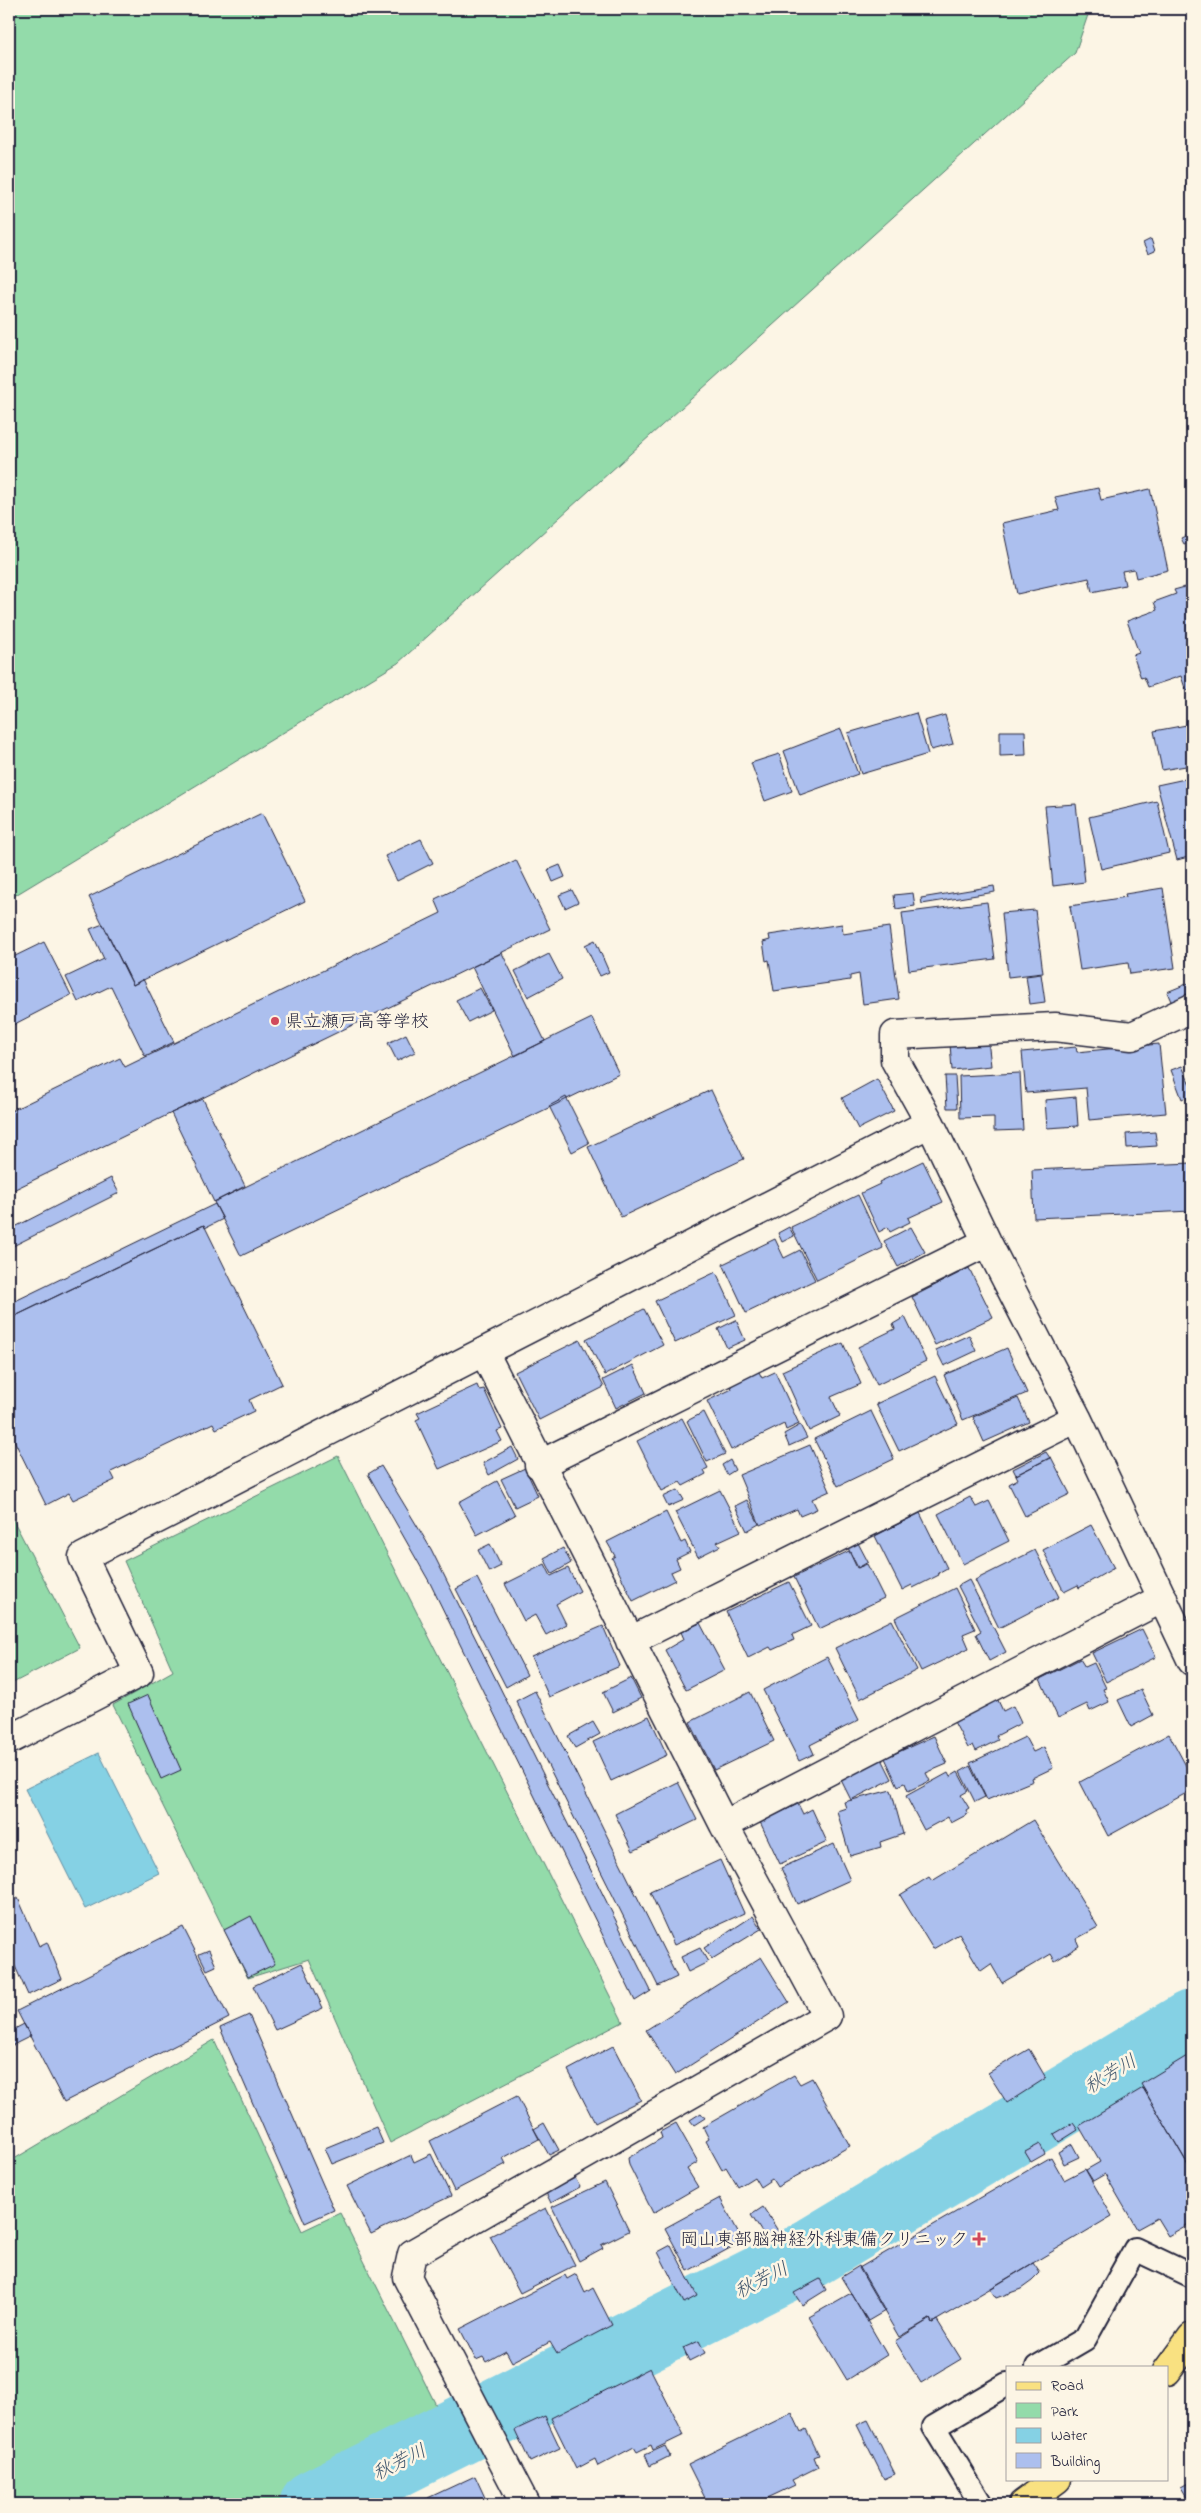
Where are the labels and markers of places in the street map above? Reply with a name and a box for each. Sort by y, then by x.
place label: 県立瀬戸高等学校 [285,1010,429,1036]
marker: 県立瀬戸高等学校 [269,1015,281,1027]
place label: 岡山東部脳神経外科東備クリニック [680,2228,968,2254]
marker: 岡山東部脳神経外科東備クリニック [972,2232,986,2246]

